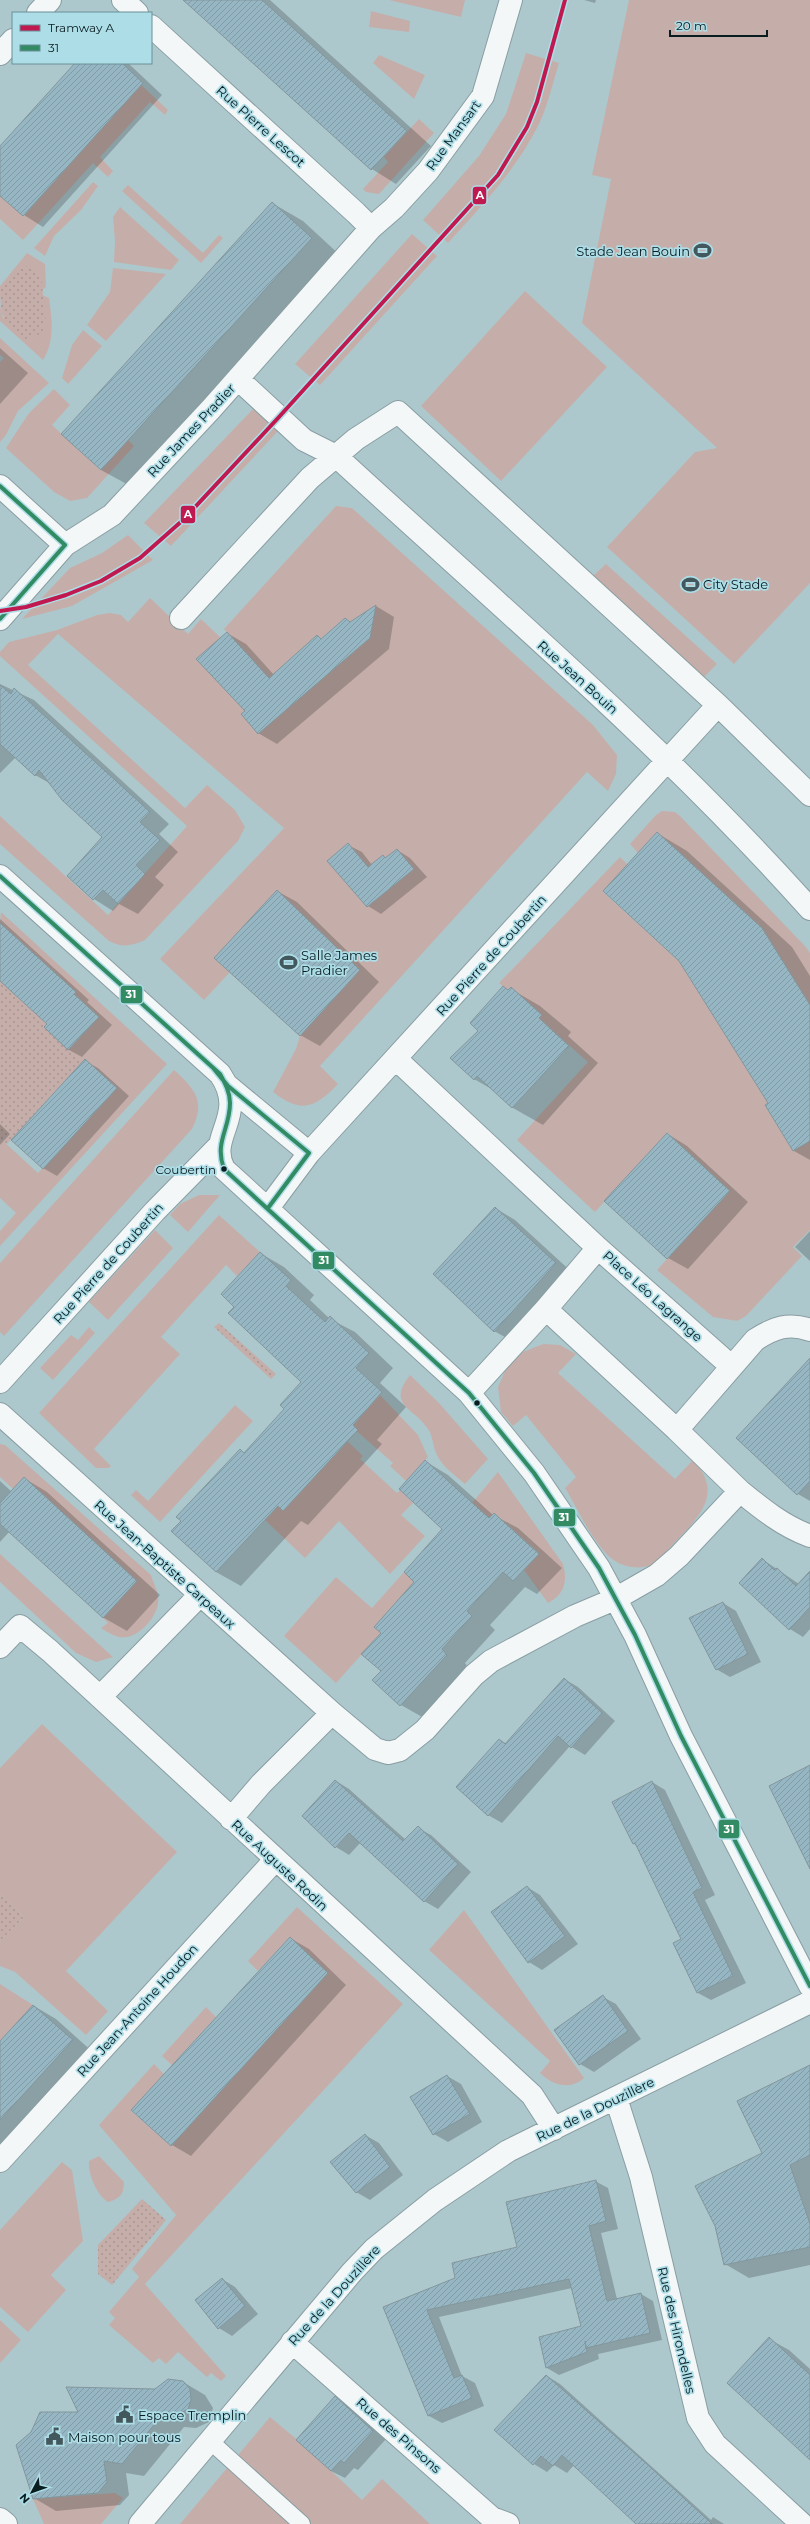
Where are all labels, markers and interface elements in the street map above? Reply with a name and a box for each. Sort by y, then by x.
legend [12,12,152,64]
scale bar [670,12,767,38]
text: 20 m [676,18,707,33]
text: Tramway A [48,20,115,35]
text: 31 [48,40,59,55]
street label: Rue Pierre Lescot [213,82,309,170]
street label: Rue Mansart [422,97,484,173]
line badge: A [472,186,487,205]
text: A [475,188,485,202]
sports icon: Stade Jean Bouin [693,241,713,261]
place label: Stade Jean Bouin [576,243,690,259]
street label: Rue James Pradier [144,380,238,480]
line badge: A [180,505,196,524]
text: A [183,507,193,521]
sports icon: City Stade [680,574,700,594]
place label: City Stade [703,576,768,592]
street label: Rue Jean Bouin [535,637,621,717]
street label: Rue Pierre de Coubertin [433,891,549,1019]
place label: Salle James Pradier [301,947,377,978]
sports icon: Salle James Pradier [278,952,298,972]
line badge: 31 [120,985,143,1004]
text: 31 [125,987,136,1001]
place label: Coubertin [156,1162,216,1177]
marker: Coubertin [219,1164,229,1174]
street label: Rue Pierre de Coubertin [50,1199,166,1327]
street label: Place Léo Lagrange [600,1247,706,1345]
line badge: 31 [312,1251,335,1270]
text: 31 [318,1253,329,1267]
unlabelled marker [472,1398,482,1408]
street label: Rue Jean-Baptiste Carpeaux [91,1496,239,1632]
line badge: 31 [553,1508,576,1527]
text: 31 [558,1510,569,1524]
street label: Rue Auguste Rodin [228,1816,332,1914]
line badge: 31 [718,1819,740,1839]
text: 31 [723,1822,734,1836]
street label: Rue Jean-Antoine Houdon [73,1940,201,2080]
street label: Rue de la Douzillère [533,2073,657,2145]
street label: Rue de la Douzillère [285,2241,383,2348]
street label: Rue des Hirondelles [655,2265,699,2395]
street label: Rue des Pinsons [353,2394,445,2476]
public building icon: Espace Tremplin [115,2405,135,2425]
place label: Espace Tremplin [138,2407,246,2423]
public building icon: Maison pour tous [45,2427,65,2447]
place label: Maison pour tous [68,2429,181,2445]
north arrow [12,2472,52,2512]
text: N [16,2491,33,2507]

